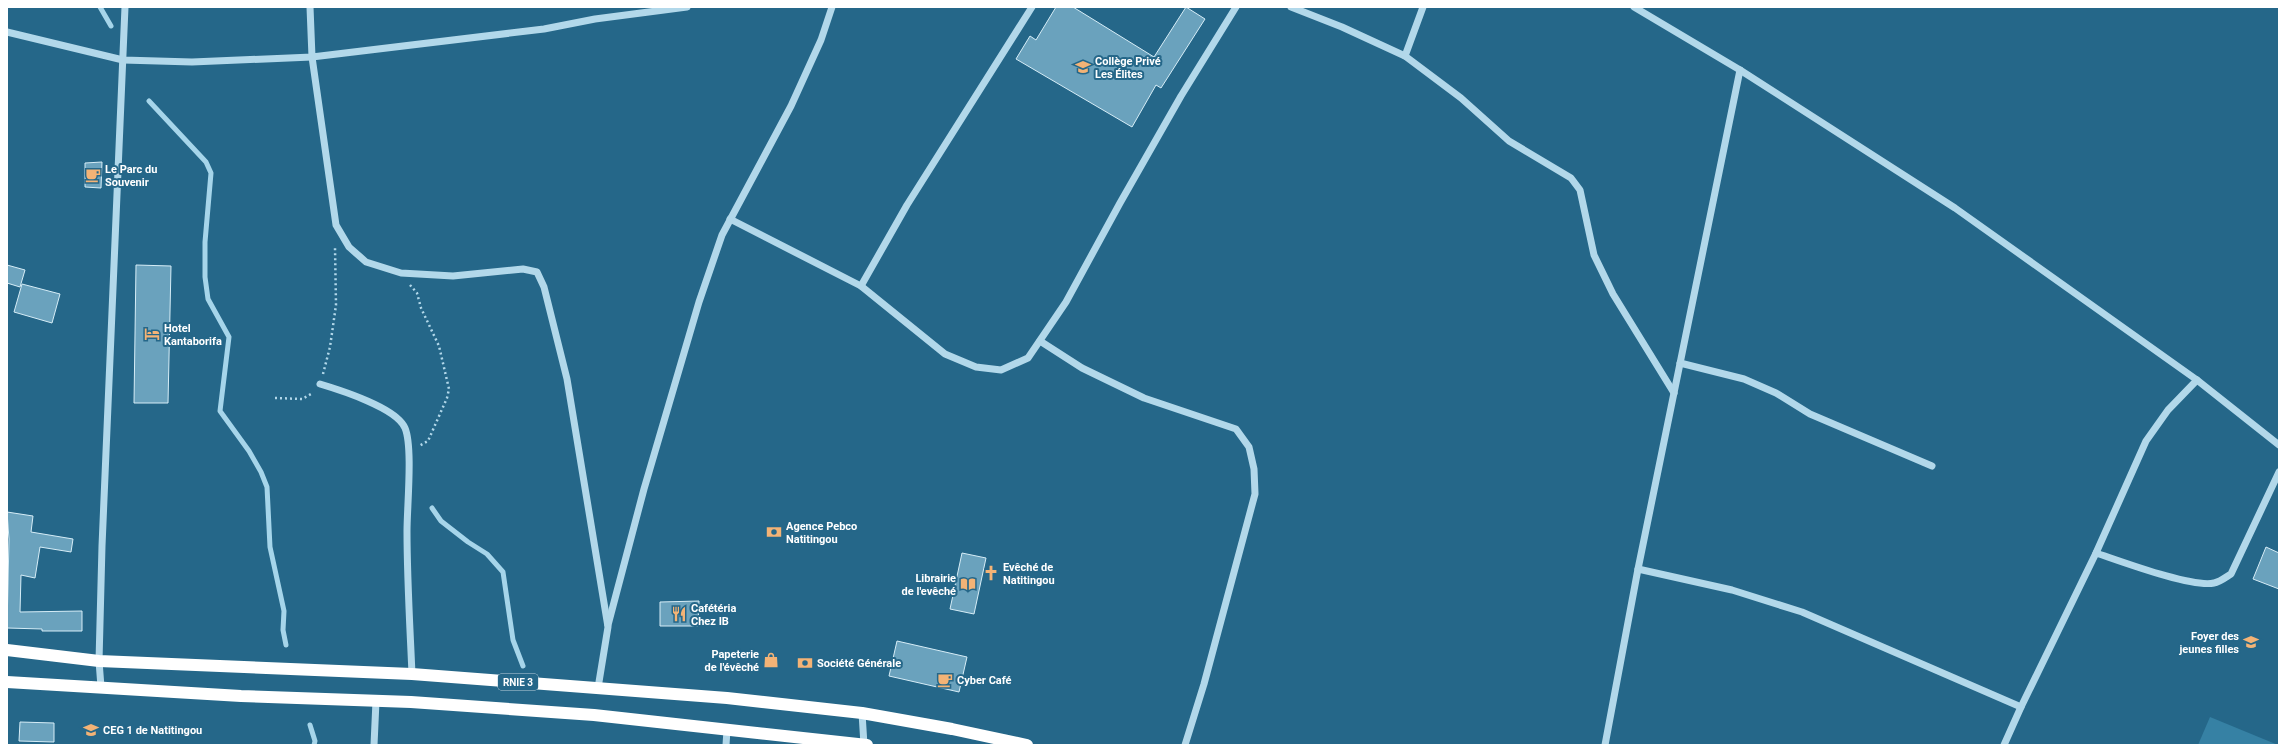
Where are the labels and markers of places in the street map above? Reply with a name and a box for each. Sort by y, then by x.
place label: Collège Privé Les Élites [1095,55,1161,81]
school or university icon: Collège Privé Les Élites [1074,58,1092,76]
place label: Le Parc du Souvenir [105,163,157,189]
cafe icon: Le Parc du Souvenir [84,166,102,184]
place label: Hotel Kantaborifa [164,322,222,348]
hotel icon: Hotel Kantaborifa [143,325,161,343]
place label: Agence Pebco Natitingou [786,520,857,546]
bank icon: Agence Pebco Natitingou [765,523,783,541]
place label: Evêché de Natitingou [1003,561,1055,587]
church icon: Evêché de Natitingou [982,564,1000,582]
place label: Librairie de l'evêché [902,572,956,598]
library icon: Librairie de l'evêché [959,575,977,593]
place label: Cafétéria Chez IB [691,602,736,628]
restaurant icon: Cafétéria Chez IB [670,605,688,623]
place label: Foyer des jeunes filles [2178,630,2239,656]
school or university icon: Foyer des jeunes filles [2242,633,2260,651]
place label: Papeterie de l'évêché [705,648,759,674]
shop icon: Papeterie de l'évêché [762,651,780,669]
bank icon: Société Générale [796,654,814,672]
place label: Société Générale [817,657,901,670]
cafe icon: Cyber Café [936,671,954,689]
place label: Cyber Café [957,674,1012,687]
school or university icon: CEG 1 de Natitingou [82,721,100,739]
place label: CEG 1 de Natitingou [103,724,202,737]

